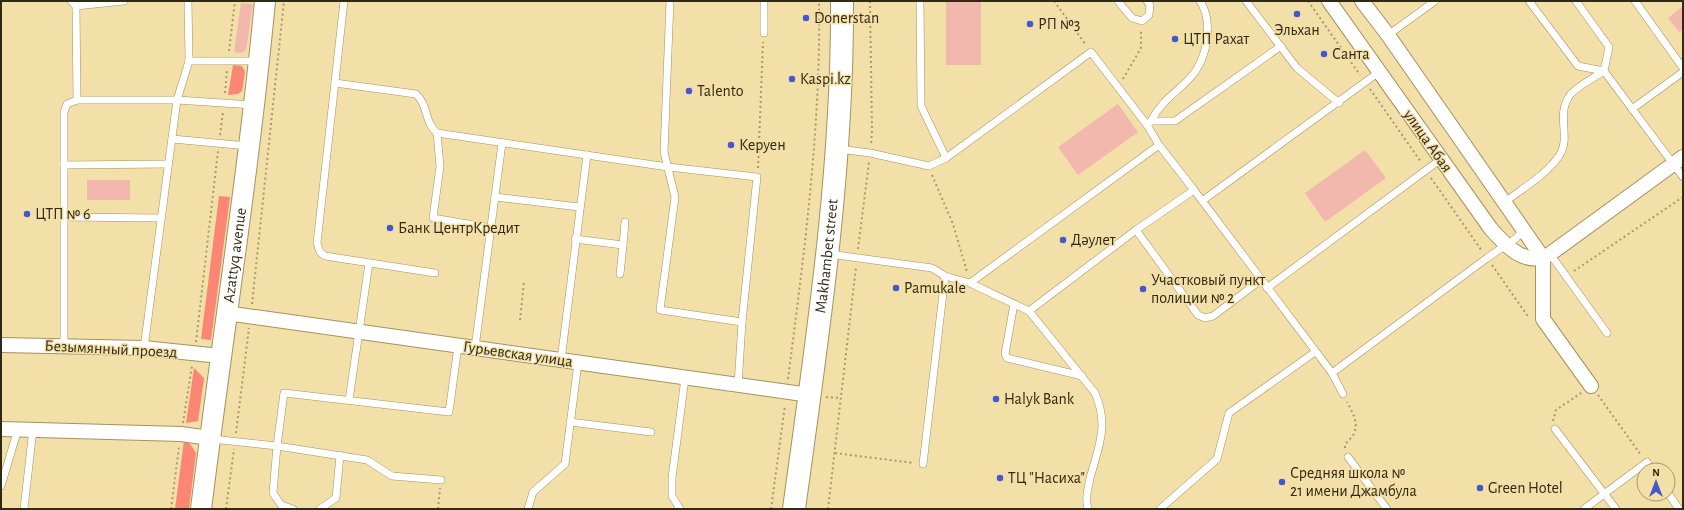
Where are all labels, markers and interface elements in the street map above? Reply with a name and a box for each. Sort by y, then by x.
marker: Эльхан [1292,9,1302,19]
place label: Donerstan [814,10,879,26]
marker: Donerstan [801,13,811,23]
place label: РП №3 [1038,16,1080,32]
marker: РП №3 [1025,19,1035,29]
place label: Эльхан [1274,22,1320,38]
place label: ЦТП Рахат [1183,31,1250,47]
marker: ЦТП Рахат [1170,34,1180,44]
place label: Санта [1332,46,1370,62]
marker: Санта [1319,49,1329,59]
place label: Kaspi.kz [800,71,851,87]
marker: Kaspi.kz [787,74,797,84]
place label: Talento [697,83,744,99]
marker: Talento [684,86,694,96]
street label: улица Абая [1399,106,1455,176]
place label: Керуен [739,137,786,154]
marker: Керуен [726,140,736,150]
street label: Makhambet street [812,198,841,314]
place label: ЦТП № 6 [35,206,90,222]
street label: Azattyq avenue [221,207,249,304]
marker: ЦТП № 6 [22,209,32,219]
place label: Банк ЦентрКредит [398,220,520,236]
marker: Банк ЦентрКредит [385,223,395,233]
place label: Дәулет [1071,232,1116,249]
marker: Дәулет [1058,235,1068,245]
place label: Участковый пункт полиции № 2 [1151,272,1266,306]
place label: Pamukale [904,280,966,296]
marker: Pamukale [891,283,901,293]
marker: Участковый пункт полиции № 2 [1138,284,1148,294]
street label: Безымянный проезд [44,338,178,360]
street label: Гурьевская улица [462,338,574,371]
place label: Halyk Bank [1004,391,1075,408]
marker: Halyk Bank [991,394,1001,404]
north arrow [1636,462,1676,502]
place label: Средняя школа № 21 имени Джамбула [1290,465,1417,500]
text: N [1652,467,1660,478]
place label: ТЦ "Насиха" [1008,470,1085,486]
marker: ТЦ "Насиха" [995,473,1005,483]
marker: Средняя школа № 21 имени Джамбула [1277,477,1287,487]
place label: Green Hotel [1488,480,1563,496]
marker: Green Hotel [1475,483,1485,493]

